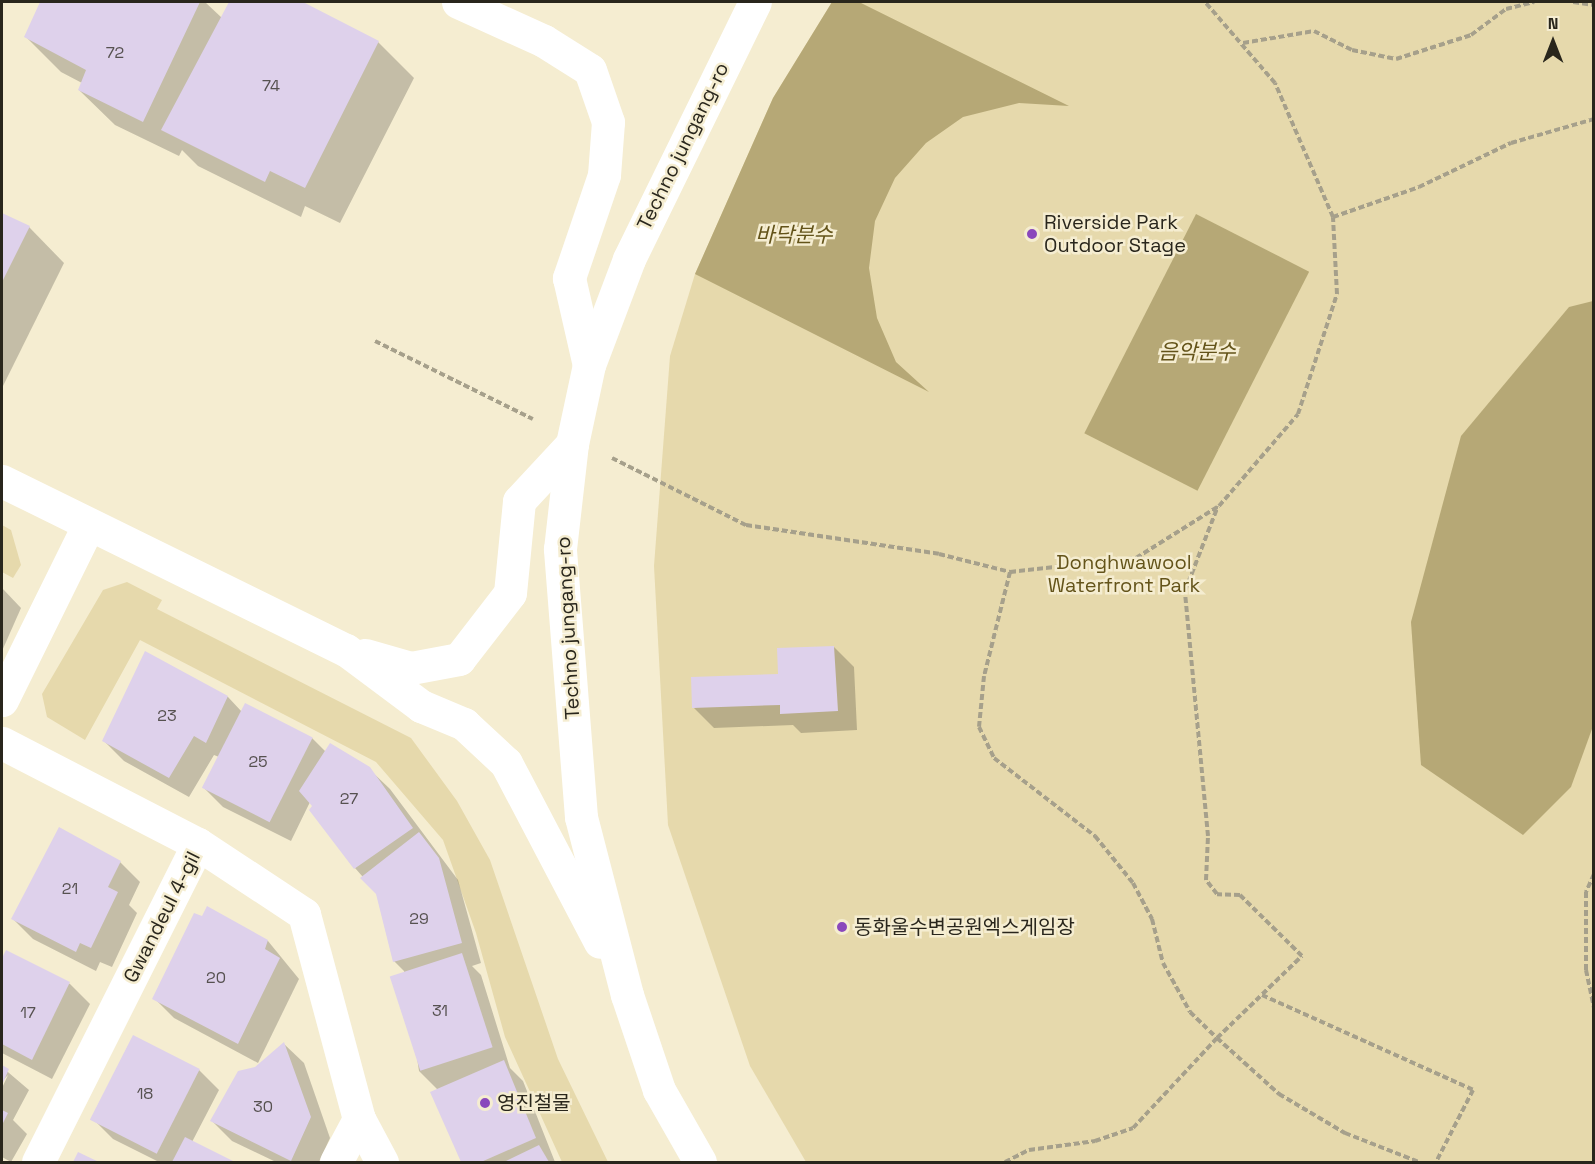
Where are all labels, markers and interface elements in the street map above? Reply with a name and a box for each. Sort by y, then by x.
north arrow [1523,12,1583,72]
text: N [1548,13,1558,34]
house number: 72 [106,43,124,63]
street label: Techno jungang-ro [632,58,734,234]
house number: 74 [262,76,280,96]
place label: Riverside Park Outdoor Stage [1044,210,1186,257]
water label: 바닥분수 [755,222,833,248]
marker: Riverside Park Outdoor Stage [1025,227,1039,241]
water label: 음악분수 [1158,339,1236,365]
street label: Techno jungang-ro [551,536,585,720]
park label: Donghwawool Waterfront Park [1048,550,1200,597]
house number: 23 [157,706,177,726]
house number: 25 [248,752,268,772]
house number: 27 [340,789,358,809]
street label: Gwandeul 4-gil [119,847,205,987]
house number: 21 [62,879,78,899]
house number: 29 [409,909,429,929]
place label: 동화울수변공원엑스게임장 [854,915,1075,939]
marker: 동화울수변공원엑스게임장 [835,920,849,934]
house number: 20 [206,968,226,988]
house number: 31 [432,1001,448,1021]
house number: 17 [20,1003,36,1023]
house number: 18 [137,1084,153,1104]
place label: 영진철물 [497,1091,571,1115]
marker: 영진철물 [478,1096,492,1110]
house number: 30 [253,1097,273,1117]

